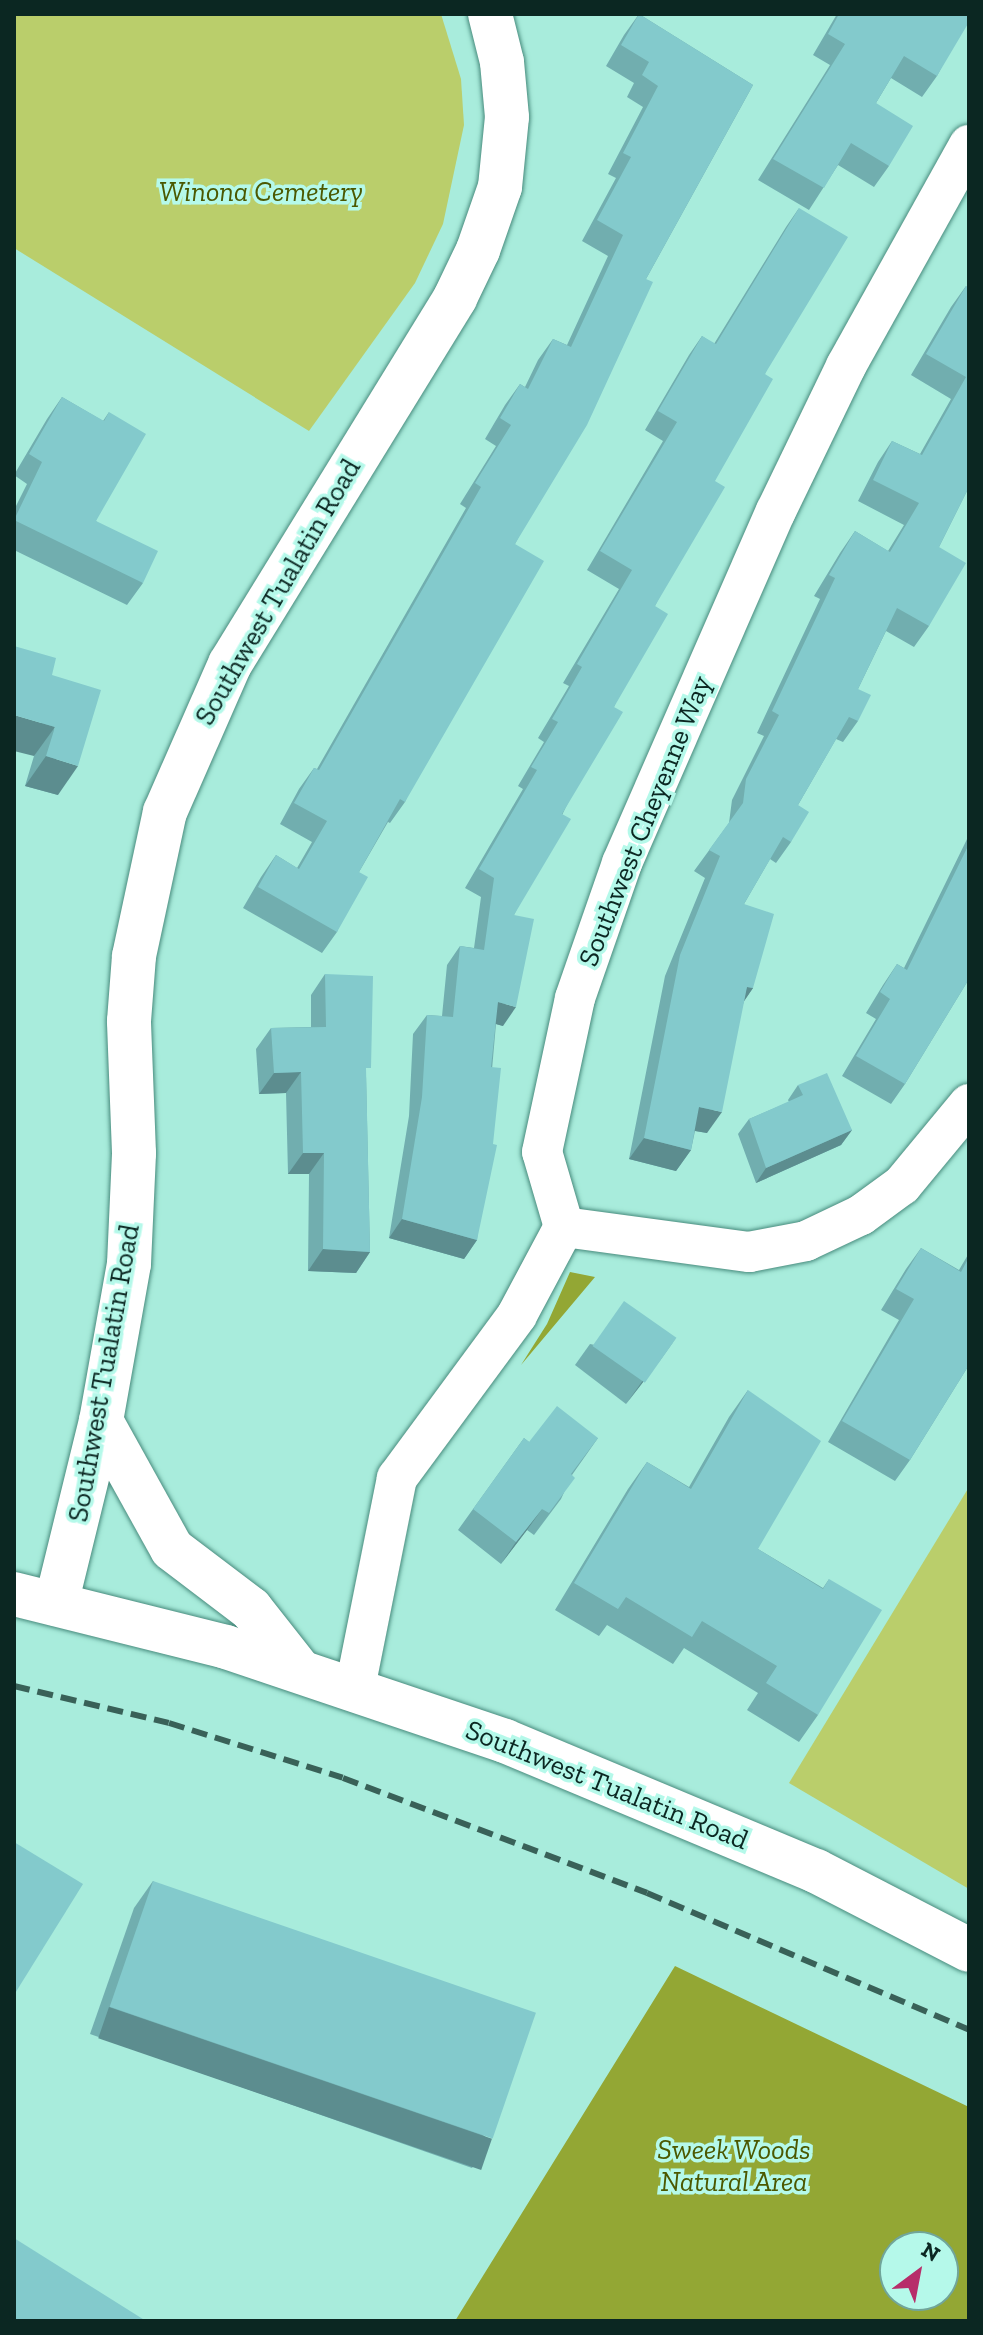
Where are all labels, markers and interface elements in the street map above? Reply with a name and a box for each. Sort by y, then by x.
park label: Winona Cemetery [159,175,363,209]
street label: Southwest Tualatin Road [188,453,368,731]
street label: Southwest Cheyenne Way [571,670,719,972]
street label: Southwest Tualatin Road [61,1221,147,1525]
street label: Southwest Tualatin Road [461,1713,753,1857]
park label: Sweek Woods Natural Area [657,2133,811,2199]
north arrow [879,2231,959,2311]
text: N [917,2236,945,2268]

